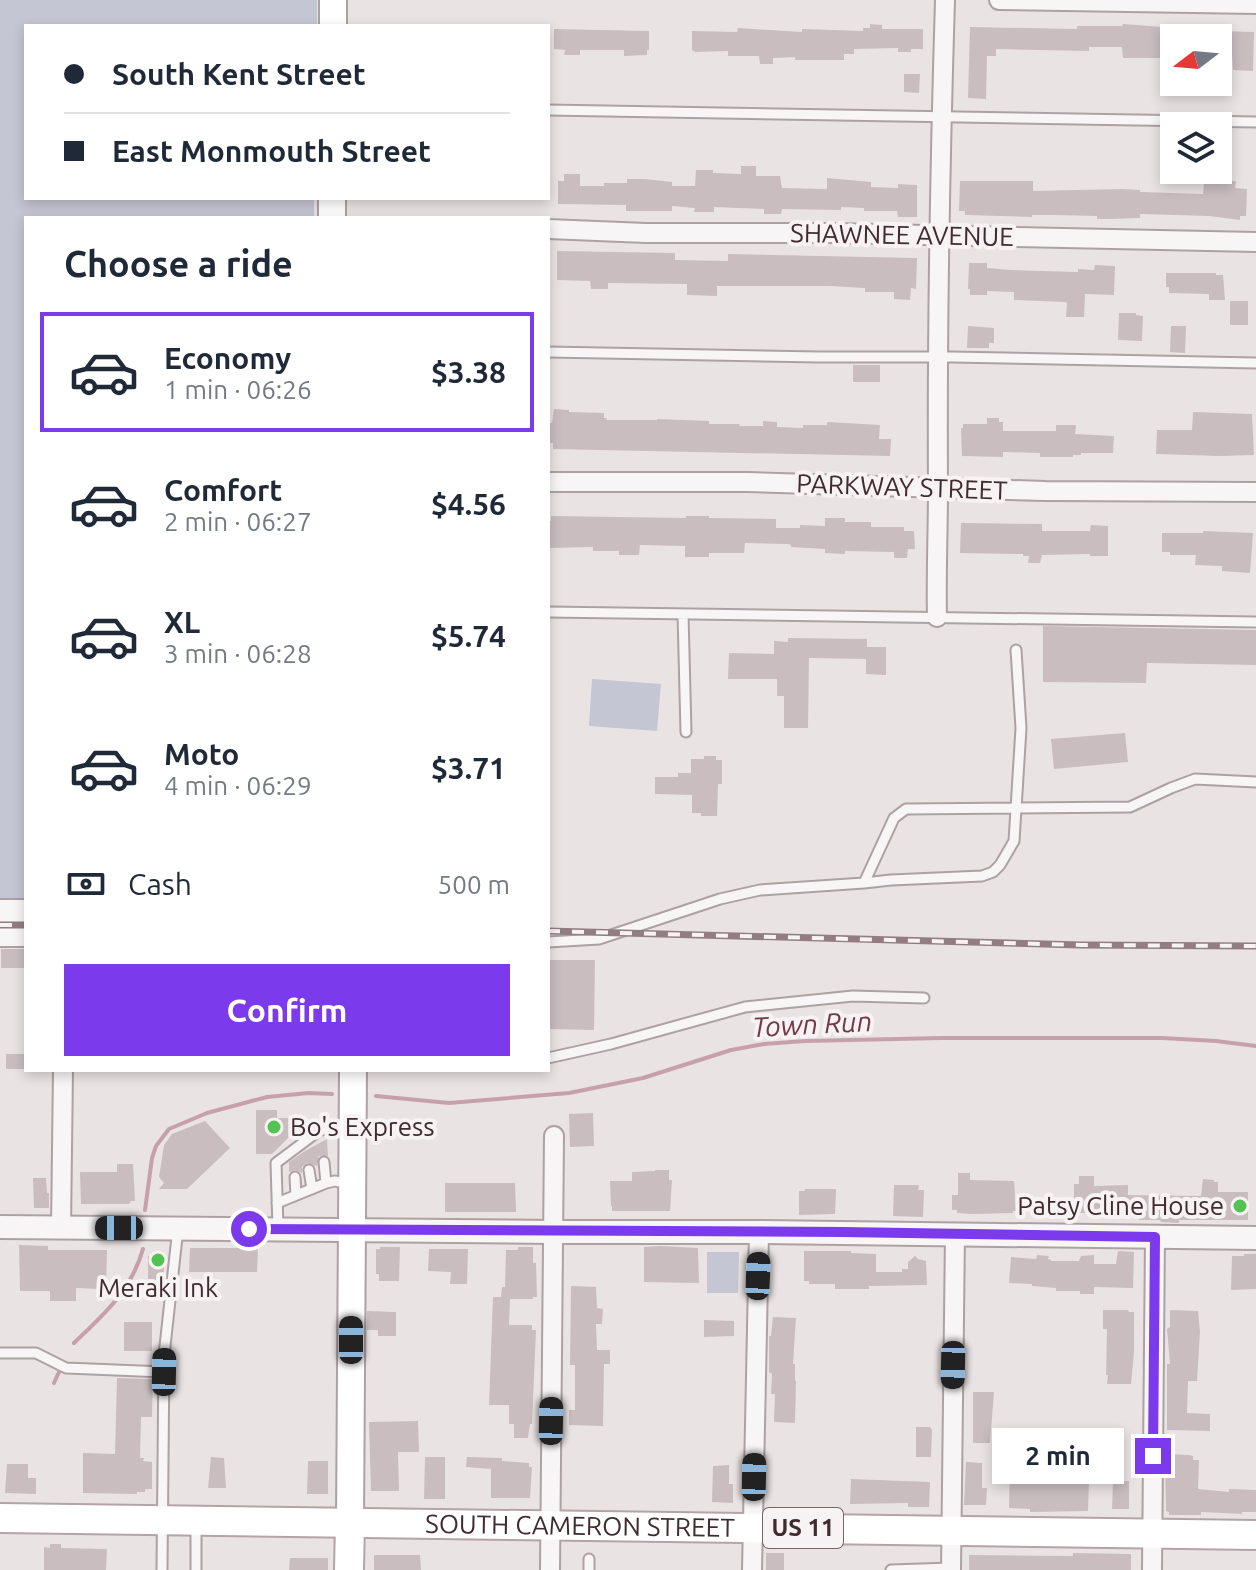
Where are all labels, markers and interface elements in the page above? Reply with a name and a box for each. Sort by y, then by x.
north arrow [1160,24,1232,96]
map controls [1160,24,1232,184]
text: South Kent Street [112,57,366,91]
button: layers [1160,112,1232,184]
text: East Monmouth Street [112,134,431,168]
street label: SHAWNEE AVENUE [790,218,1014,251]
text: Choose a ride [64,243,293,284]
icon: car [68,336,140,408]
text: Economy [164,341,291,375]
text: $3.38 [431,355,506,389]
text: 1 min · 06:26 [164,375,312,404]
icon: car [68,468,140,540]
street label: PARKWAY STREET [796,468,1008,505]
text: Comfort [164,473,282,507]
text: $4.56 [431,487,506,521]
text: 2 min · 06:27 [164,507,312,536]
icon: car [68,600,140,672]
text: XL [164,605,200,639]
text: $5.74 [431,619,506,653]
text: 3 min · 06:28 [164,639,312,668]
icon: car [68,732,140,804]
text: Moto [164,737,239,771]
text: $3.71 [431,751,506,785]
text: 4 min · 06:29 [164,771,312,800]
icon: cash [64,862,108,906]
text: Cash [128,867,192,901]
text: 500 m [438,870,510,899]
button: Confirm [64,964,510,1056]
water label: Town Run [751,1005,873,1042]
place label: Bo's Express [290,1112,435,1141]
marker: Bo's Express [265,1118,283,1136]
place label: Patsy Cline House [1017,1191,1224,1220]
marker: Patsy Cline House [1231,1197,1249,1215]
route start [231,1211,267,1247]
car [95,1216,143,1240]
marker: Meraki Ink [149,1251,167,1269]
car [745,1252,771,1300]
place label: Meraki Ink [98,1273,218,1302]
car [339,1316,363,1364]
car [941,1341,965,1389]
car [152,1348,176,1396]
car [539,1397,563,1445]
callout: 2 min [993,1428,1125,1484]
route end [1135,1438,1171,1474]
text: 2 min [1025,1441,1091,1470]
car [742,1453,766,1501]
road number: US 11 [763,1508,843,1548]
street label: SOUTH CAMERON STREET [425,1509,735,1542]

